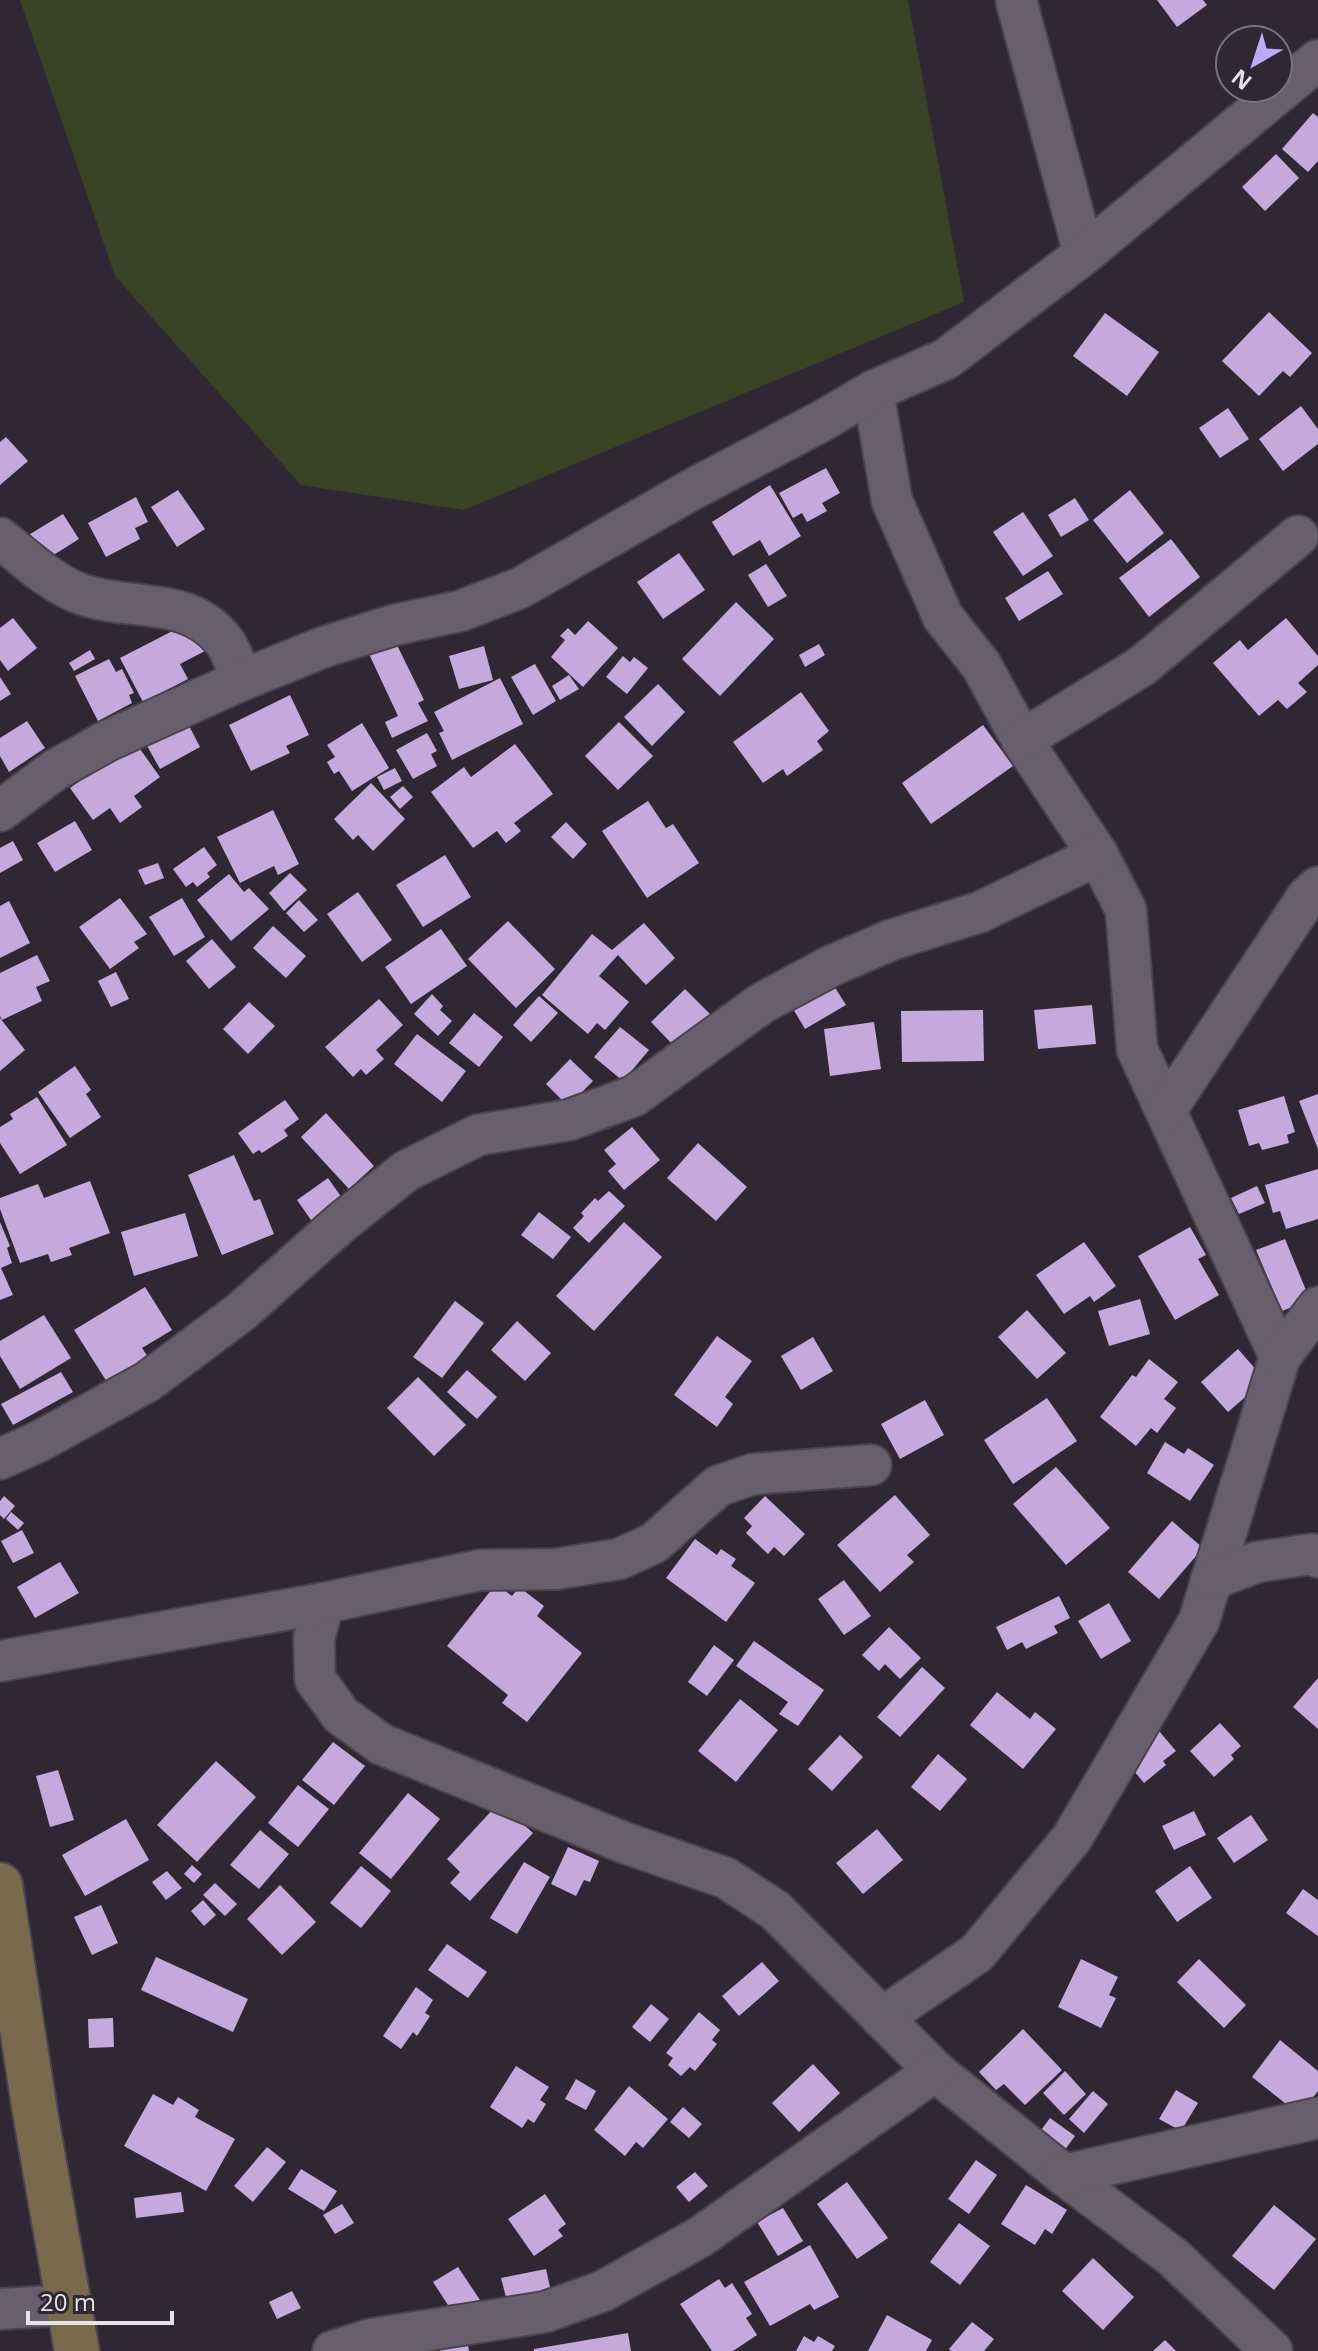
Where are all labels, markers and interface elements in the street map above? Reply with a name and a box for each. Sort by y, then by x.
north arrow [1214,24,1294,104]
text: N [1224,63,1257,98]
scale bar [28,2275,172,2325]
text: 20 m [40,2285,96,2318]

